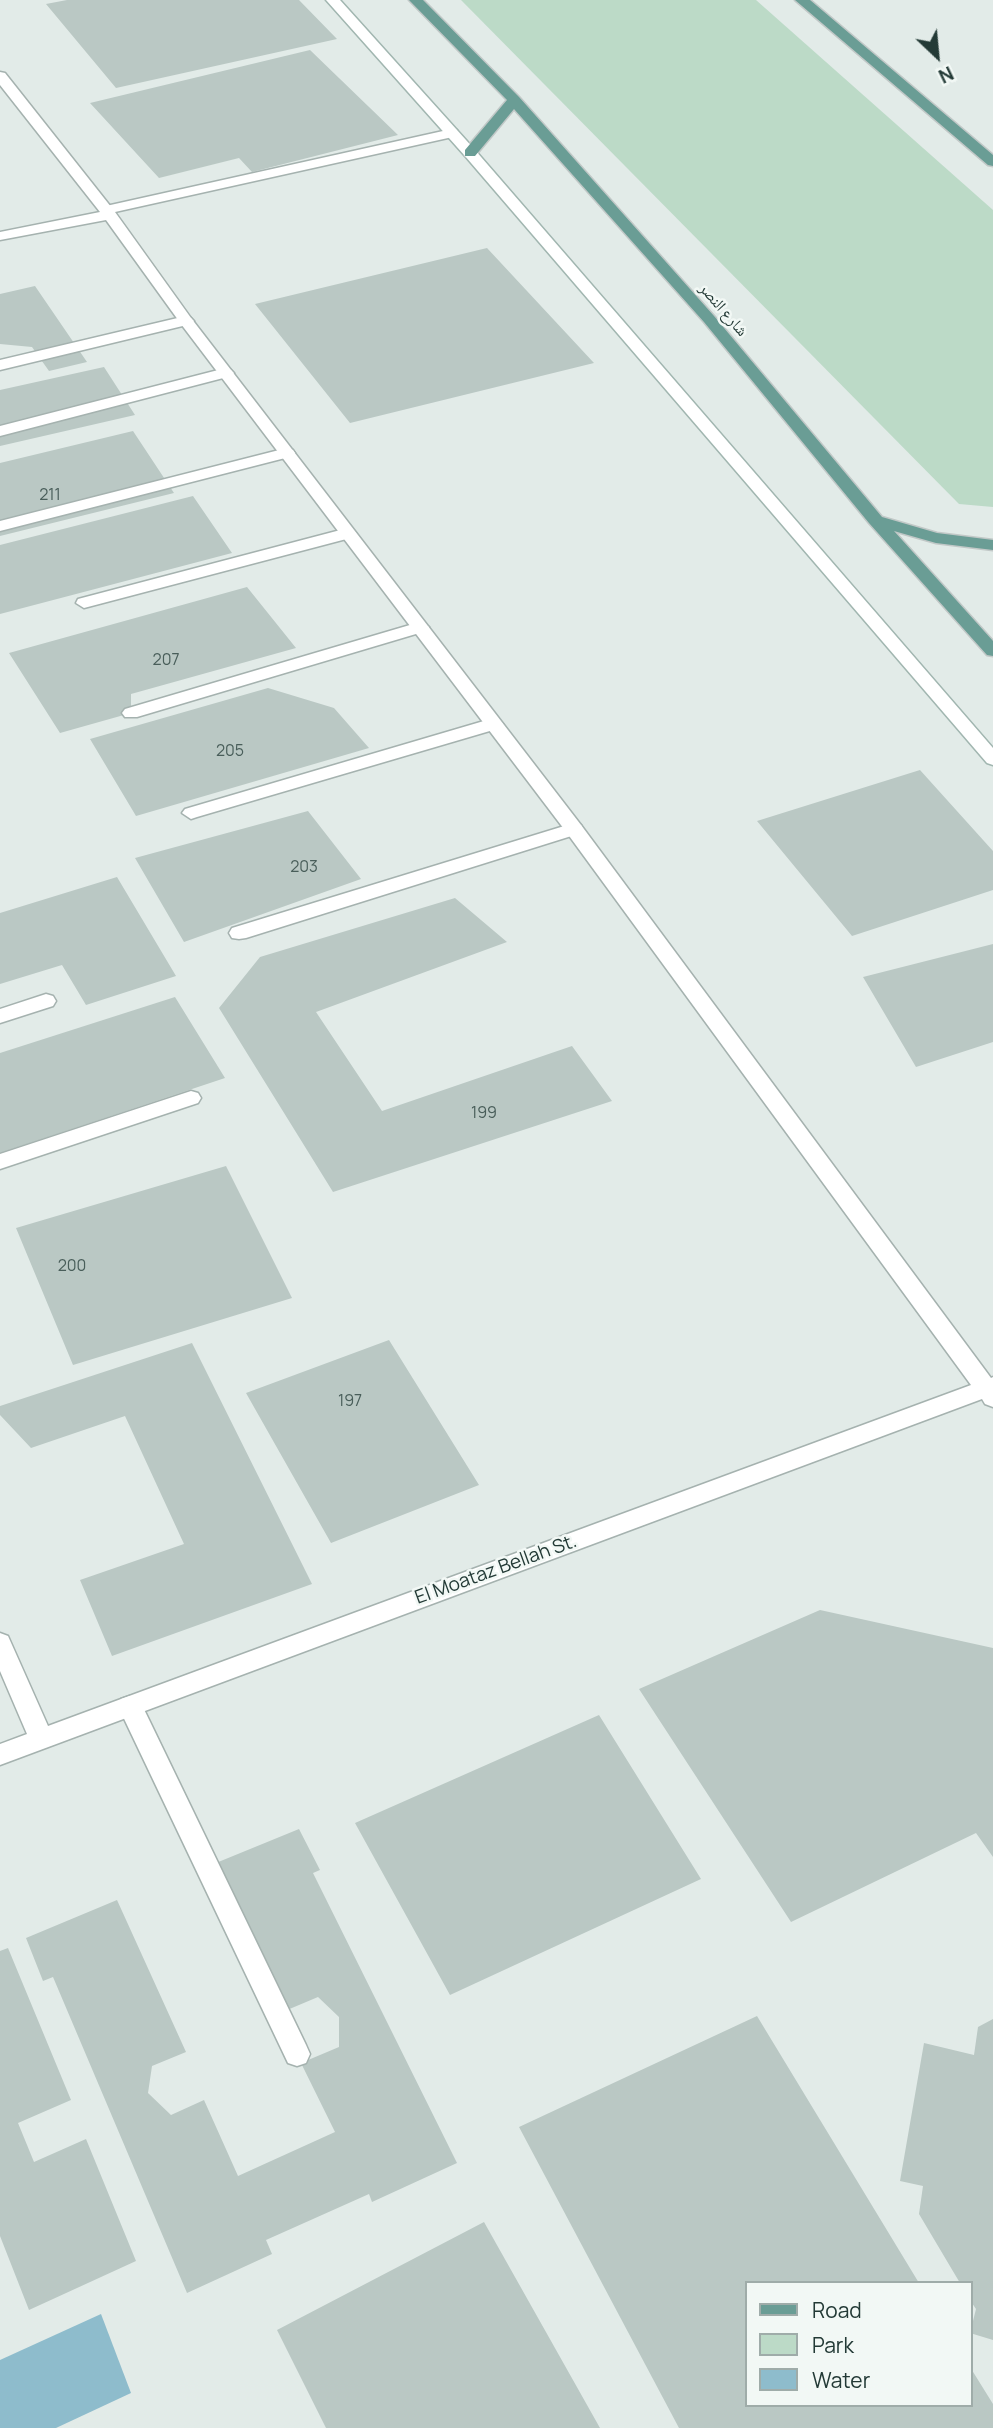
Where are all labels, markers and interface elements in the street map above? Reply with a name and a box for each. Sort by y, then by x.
north arrow [902,21,972,91]
text: N [934,60,958,90]
street label: شارع النصر [695,279,751,341]
house number: 211 [39,486,61,506]
house number: 207 [153,651,179,671]
house number: 205 [216,742,244,762]
house number: 203 [290,858,318,878]
house number: 199 [471,1104,497,1124]
house number: 200 [58,1257,86,1277]
house number: 197 [338,1392,362,1412]
street label: El Moataz Bellah St. [412,1530,580,1610]
legend [744,2281,972,2407]
text: Road [812,2296,862,2324]
text: Park [812,2331,854,2359]
text: Water [812,2366,870,2394]

